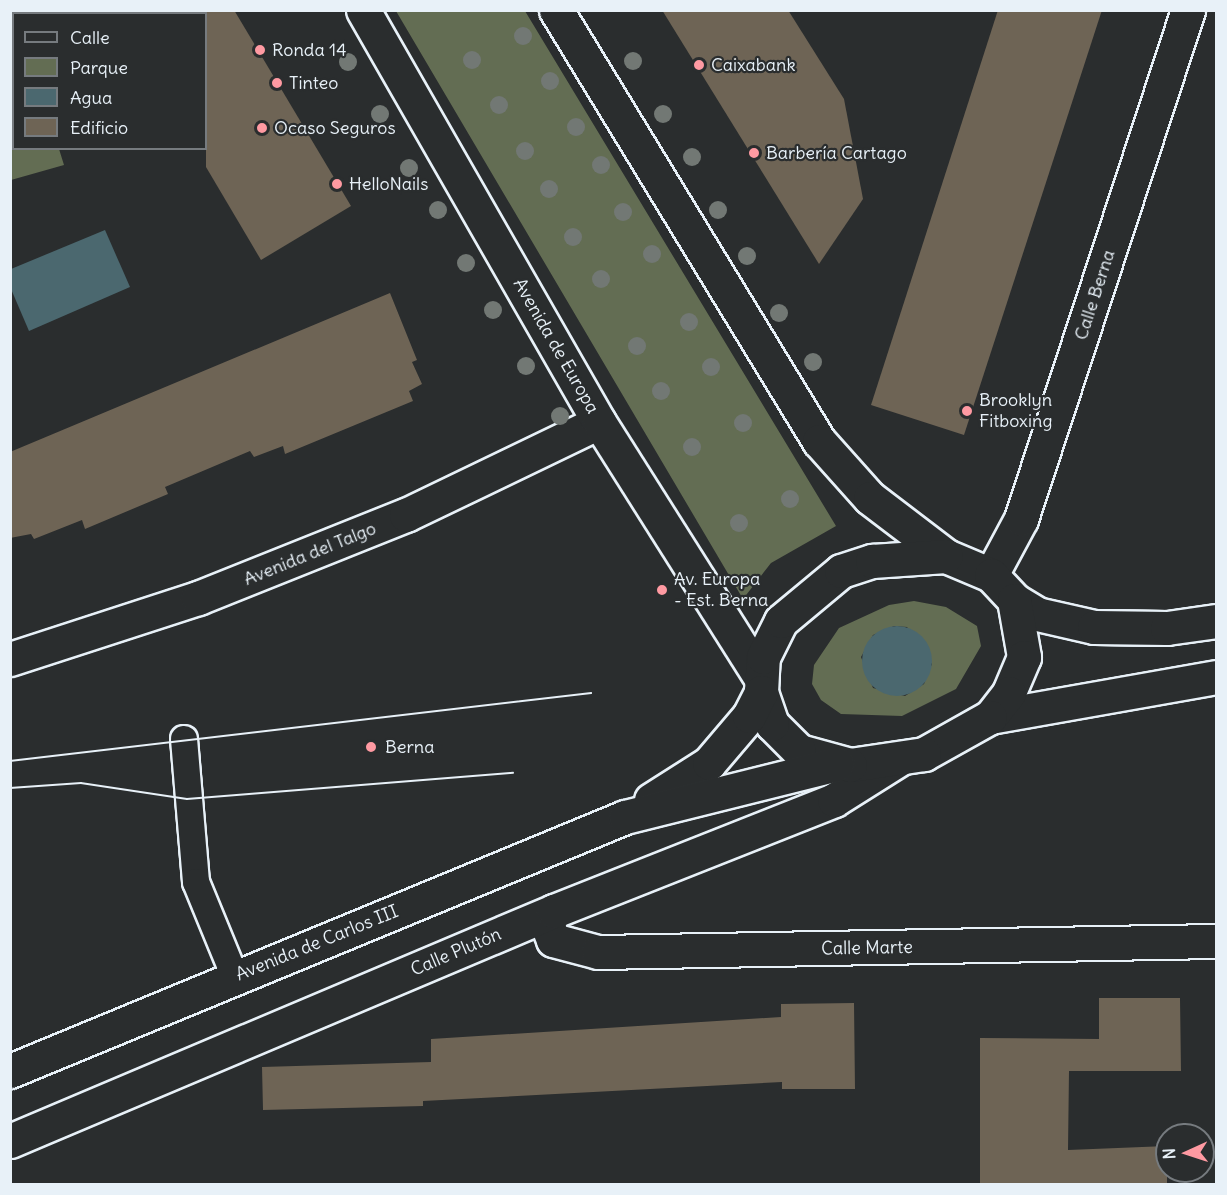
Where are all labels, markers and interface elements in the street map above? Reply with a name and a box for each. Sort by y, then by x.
legend [12,12,207,150]
text: Calle [70,26,110,49]
place label: Ronda 14 [272,39,347,61]
marker: Ronda 14 [253,43,267,57]
place label: Caixabank [711,54,796,76]
text: Parque [70,56,128,79]
marker: Caixabank [692,58,706,72]
place label: Tinteo [289,72,338,94]
marker: Tinteo [270,76,284,90]
text: Agua [70,86,112,109]
text: Edificio [70,116,128,139]
place label: Ocaso Seguros [274,117,396,139]
marker: Ocaso Seguros [255,121,269,135]
place label: Barbería Cartago [766,142,907,164]
marker: Barbería Cartago [747,146,761,160]
place label: HelloNails [349,173,428,195]
marker: HelloNails [330,177,344,191]
street label: Calle Berna [1070,247,1120,343]
street label: Avenida de Europa [509,275,603,417]
place label: Brooklyn Fitboxing [979,390,1052,432]
marker: Brooklyn Fitboxing [960,404,974,418]
street label: Avenida del Talgo [241,518,379,590]
place label: Av. Europa - Est. Berna [674,569,768,612]
marker: Av. Europa - Est. Berna [655,583,669,597]
place label: Berna [385,736,435,758]
marker: Berna [362,738,380,756]
street label: Avenida de Carlos III [233,900,401,986]
street label: Calle Plutón [408,923,504,981]
street label: Calle Marte [821,936,913,960]
north arrow [1155,1123,1215,1183]
text: N [1159,1148,1179,1160]

